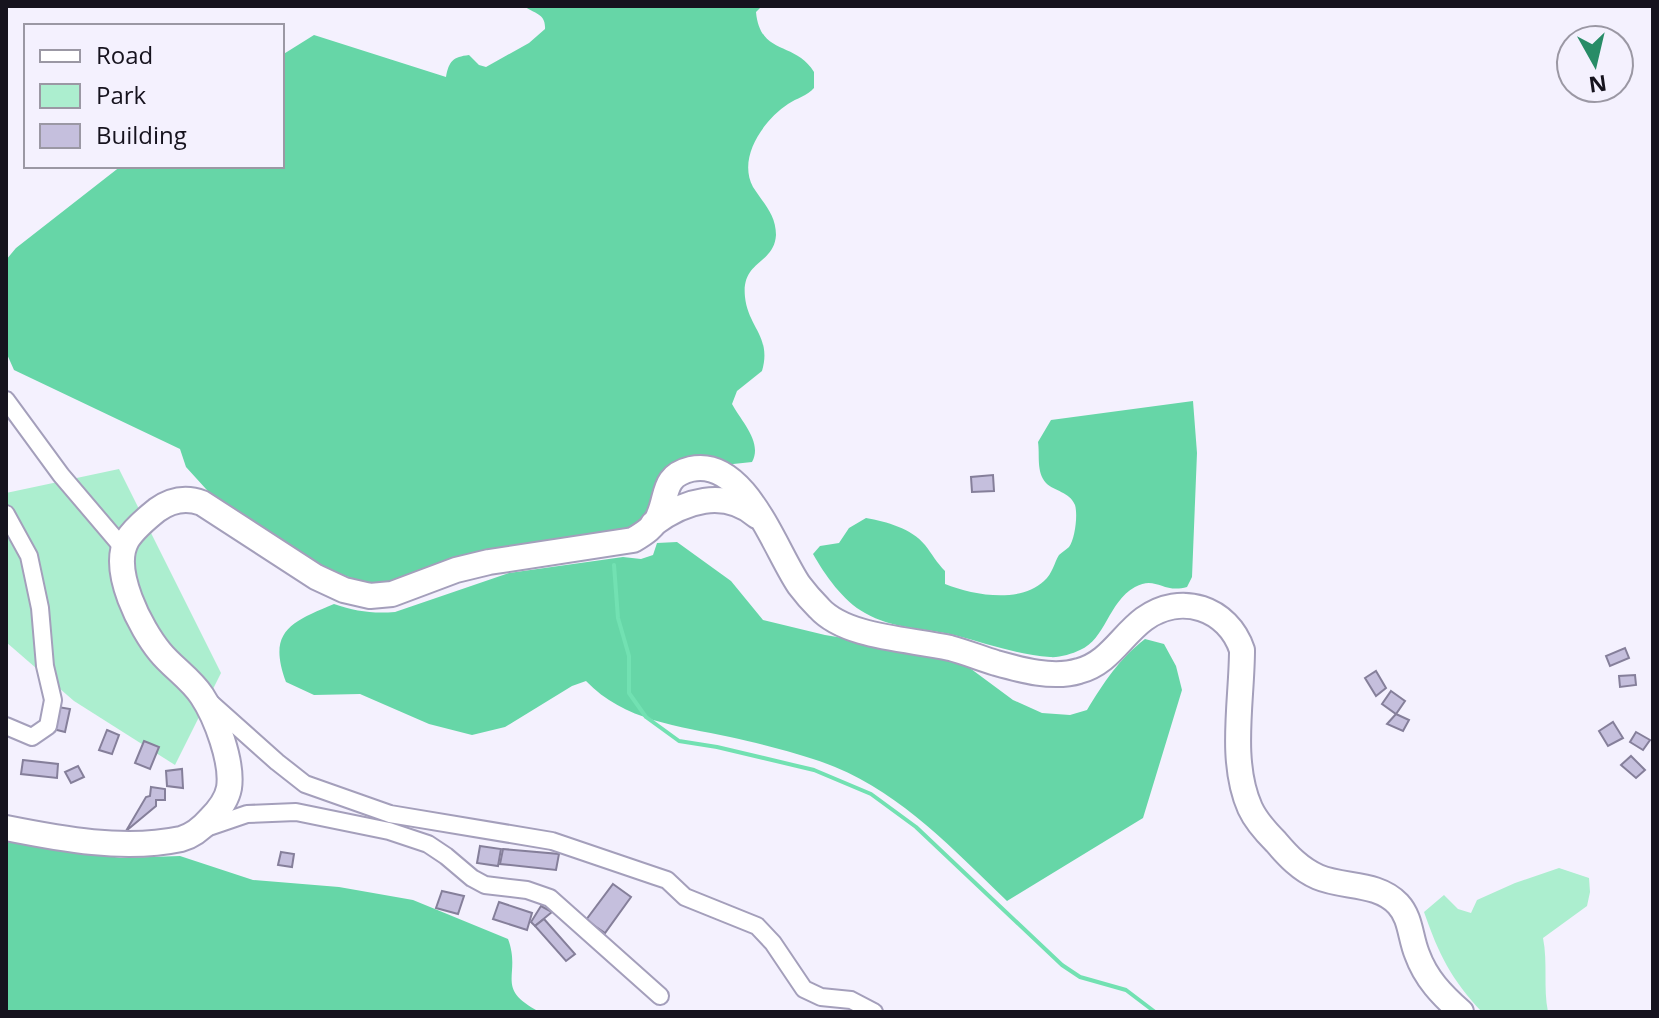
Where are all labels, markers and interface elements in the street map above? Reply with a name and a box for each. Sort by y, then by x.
legend [24,24,284,168]
north arrow [1555,24,1635,104]
text: Road [96,38,153,71]
text: N [1587,69,1609,101]
text: Park [96,78,147,111]
text: Building [96,118,187,151]

